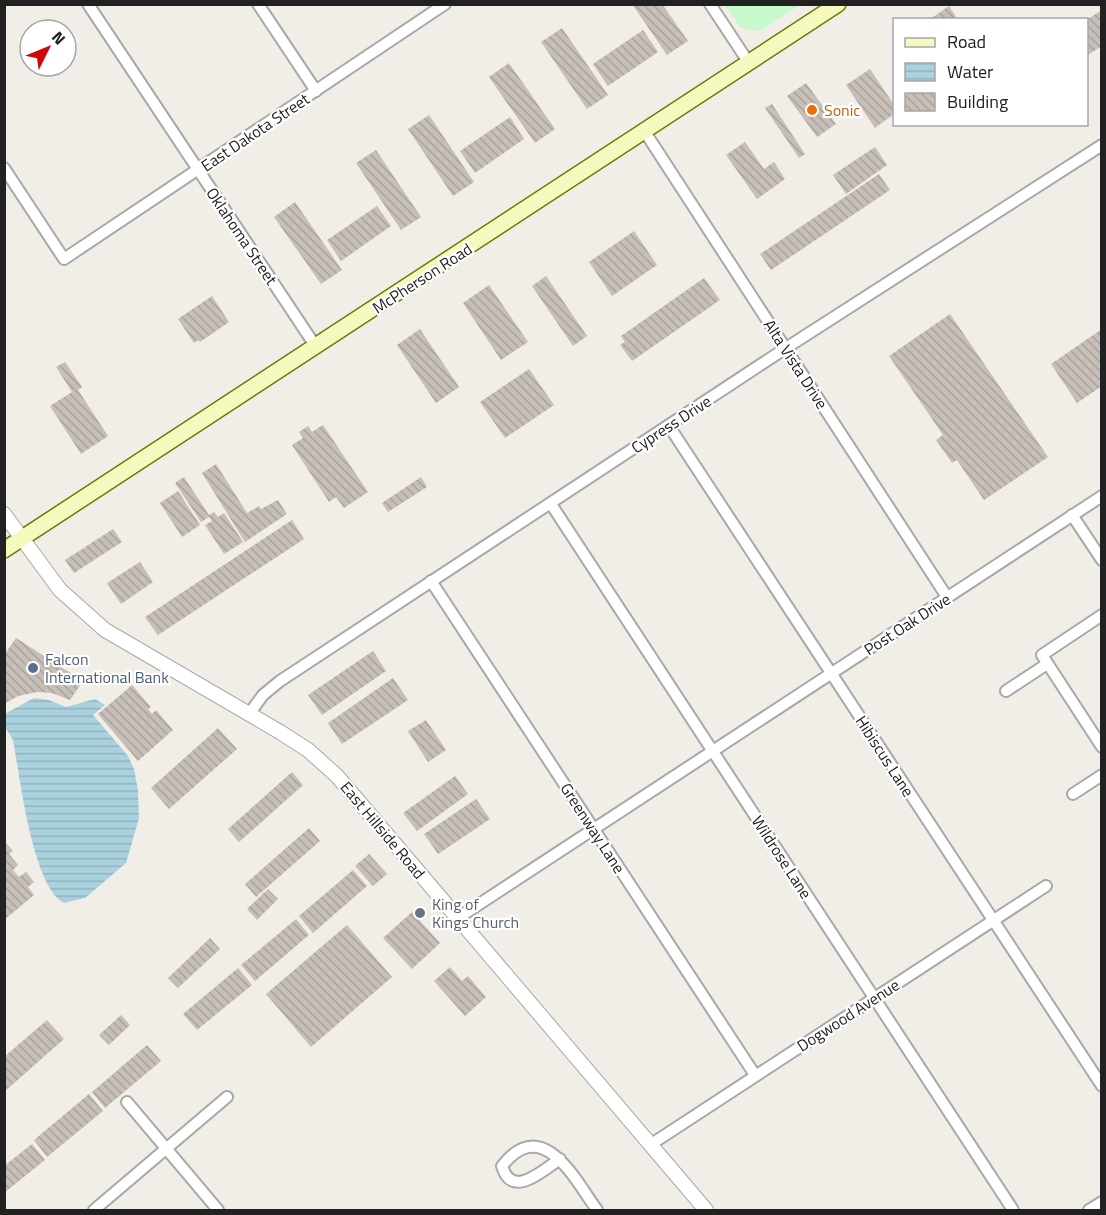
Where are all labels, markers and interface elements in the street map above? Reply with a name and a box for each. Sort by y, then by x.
north arrow [18,18,78,78]
legend [893,18,1088,126]
text: N [46,26,72,50]
text: Road [947,28,986,55]
text: Water [947,58,993,85]
street label: East Dakota Street [196,87,314,177]
text: Building [947,88,1008,115]
place label: Sonic [824,98,860,122]
marker: Sonic [805,103,819,117]
street label: Oklahoma Street [200,182,284,290]
street label: McPherson Road [367,237,477,319]
street label: Alta Vista Drive [758,314,834,414]
street label: Cypress Drive [626,389,716,459]
street label: Post Oak Drive [859,587,955,661]
place label: Falcon International Bank [45,647,169,689]
marker: Falcon International Bank [26,661,40,675]
street label: Hibiscus Lane [850,711,920,801]
street label: East Hillside Road [335,776,431,884]
street label: Greenway Lane [555,778,631,878]
street label: Wildrose Lane [746,811,818,903]
place label: King of Kings Church [432,892,519,934]
marker: King of Kings Church [413,906,427,920]
street label: Dogwood Avenue [792,973,904,1057]

